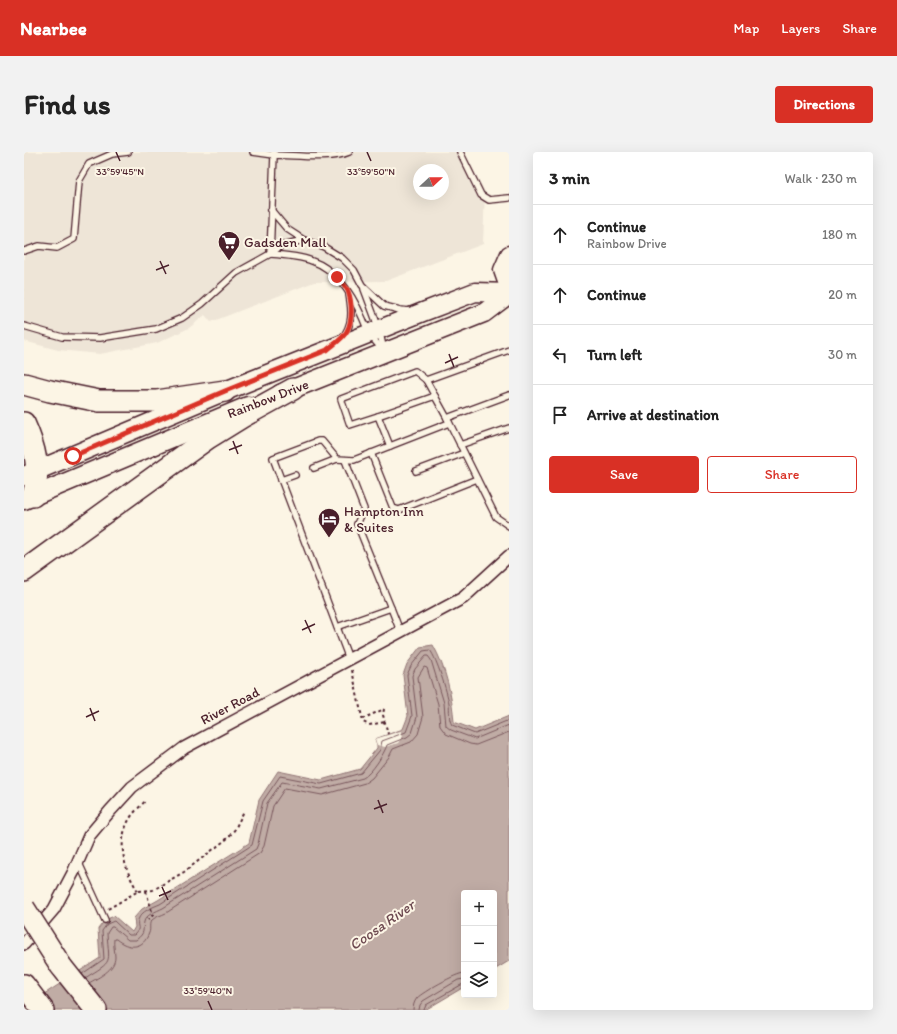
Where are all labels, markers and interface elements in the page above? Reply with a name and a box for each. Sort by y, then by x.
text: Nearbee [20,17,87,40]
text: Map [734,20,759,37]
text: Layers [781,20,820,37]
text: Share [842,20,877,37]
button: Directions [775,86,873,123]
text: Find us [24,87,111,121]
north arrow [413,164,449,200]
text: 33°59'45"N [96,165,144,178]
text: 33°59'50"N [347,165,395,178]
text: 3 min [549,168,590,188]
text: Walk · 230 m [785,171,857,186]
text: Continue [587,218,646,236]
icon: ahead [549,224,571,246]
text: 180 m [822,227,857,242]
supermarket icon: Gadsden Mall [216,229,242,262]
place label: Gadsden Mall [244,234,326,251]
text: Rainbow Drive [587,236,667,251]
route end [328,268,346,286]
icon: ahead [549,284,571,306]
text: Continue [587,286,646,304]
text: 20 m [828,287,857,302]
icon: left [549,344,571,366]
text: Turn left [587,346,642,364]
text: 30 m [828,347,857,362]
street label: Rainbow Drive [225,376,311,422]
icon: arrive [549,404,571,426]
text: Arrive at destination [587,406,719,424]
route start [64,447,82,465]
button: Save [549,456,699,493]
button: Share [707,456,857,493]
place label: Hampton Inn & Suites [344,503,424,536]
hotel icon: Hampton Inn & Suites [316,506,342,539]
street label: River Road [198,683,263,729]
map controls [461,890,497,998]
button: + [461,890,497,926]
water label: Coosa River [346,895,420,954]
button: − [461,926,497,962]
button: layers [461,962,497,998]
text: 33°59'40"N [184,984,233,997]

